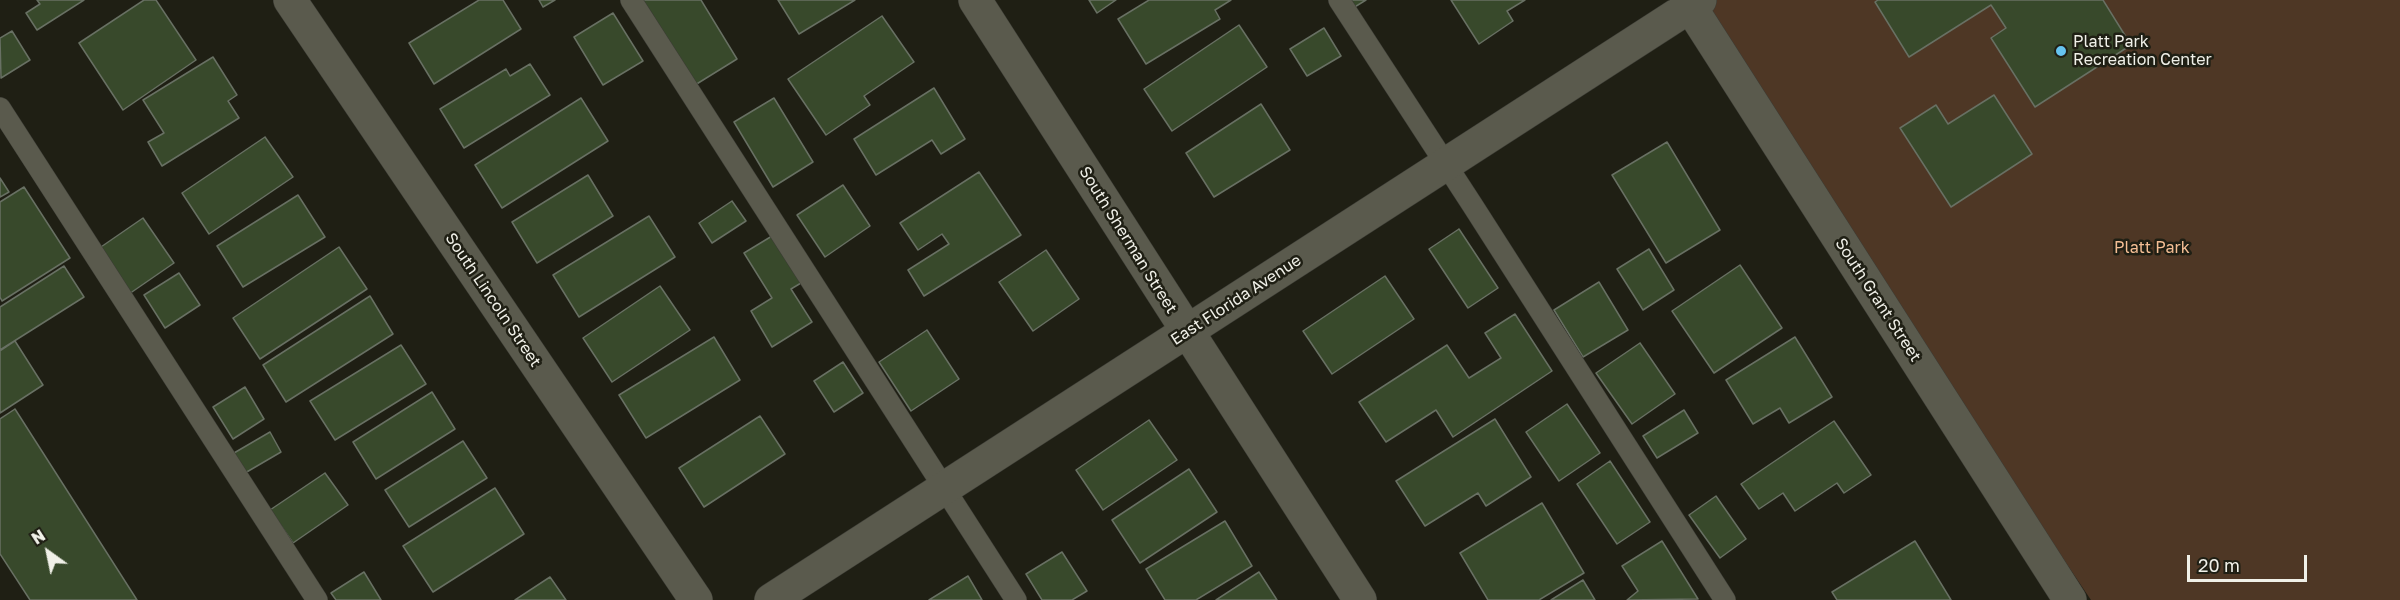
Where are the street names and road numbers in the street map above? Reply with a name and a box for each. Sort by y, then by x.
street label: South Sherman Street [1075,163,1181,317]
street label: South Lincoln Street [441,229,545,371]
street label: South Grant Street [1831,235,1925,365]
street label: East Florida Avenue [1167,251,1305,349]

